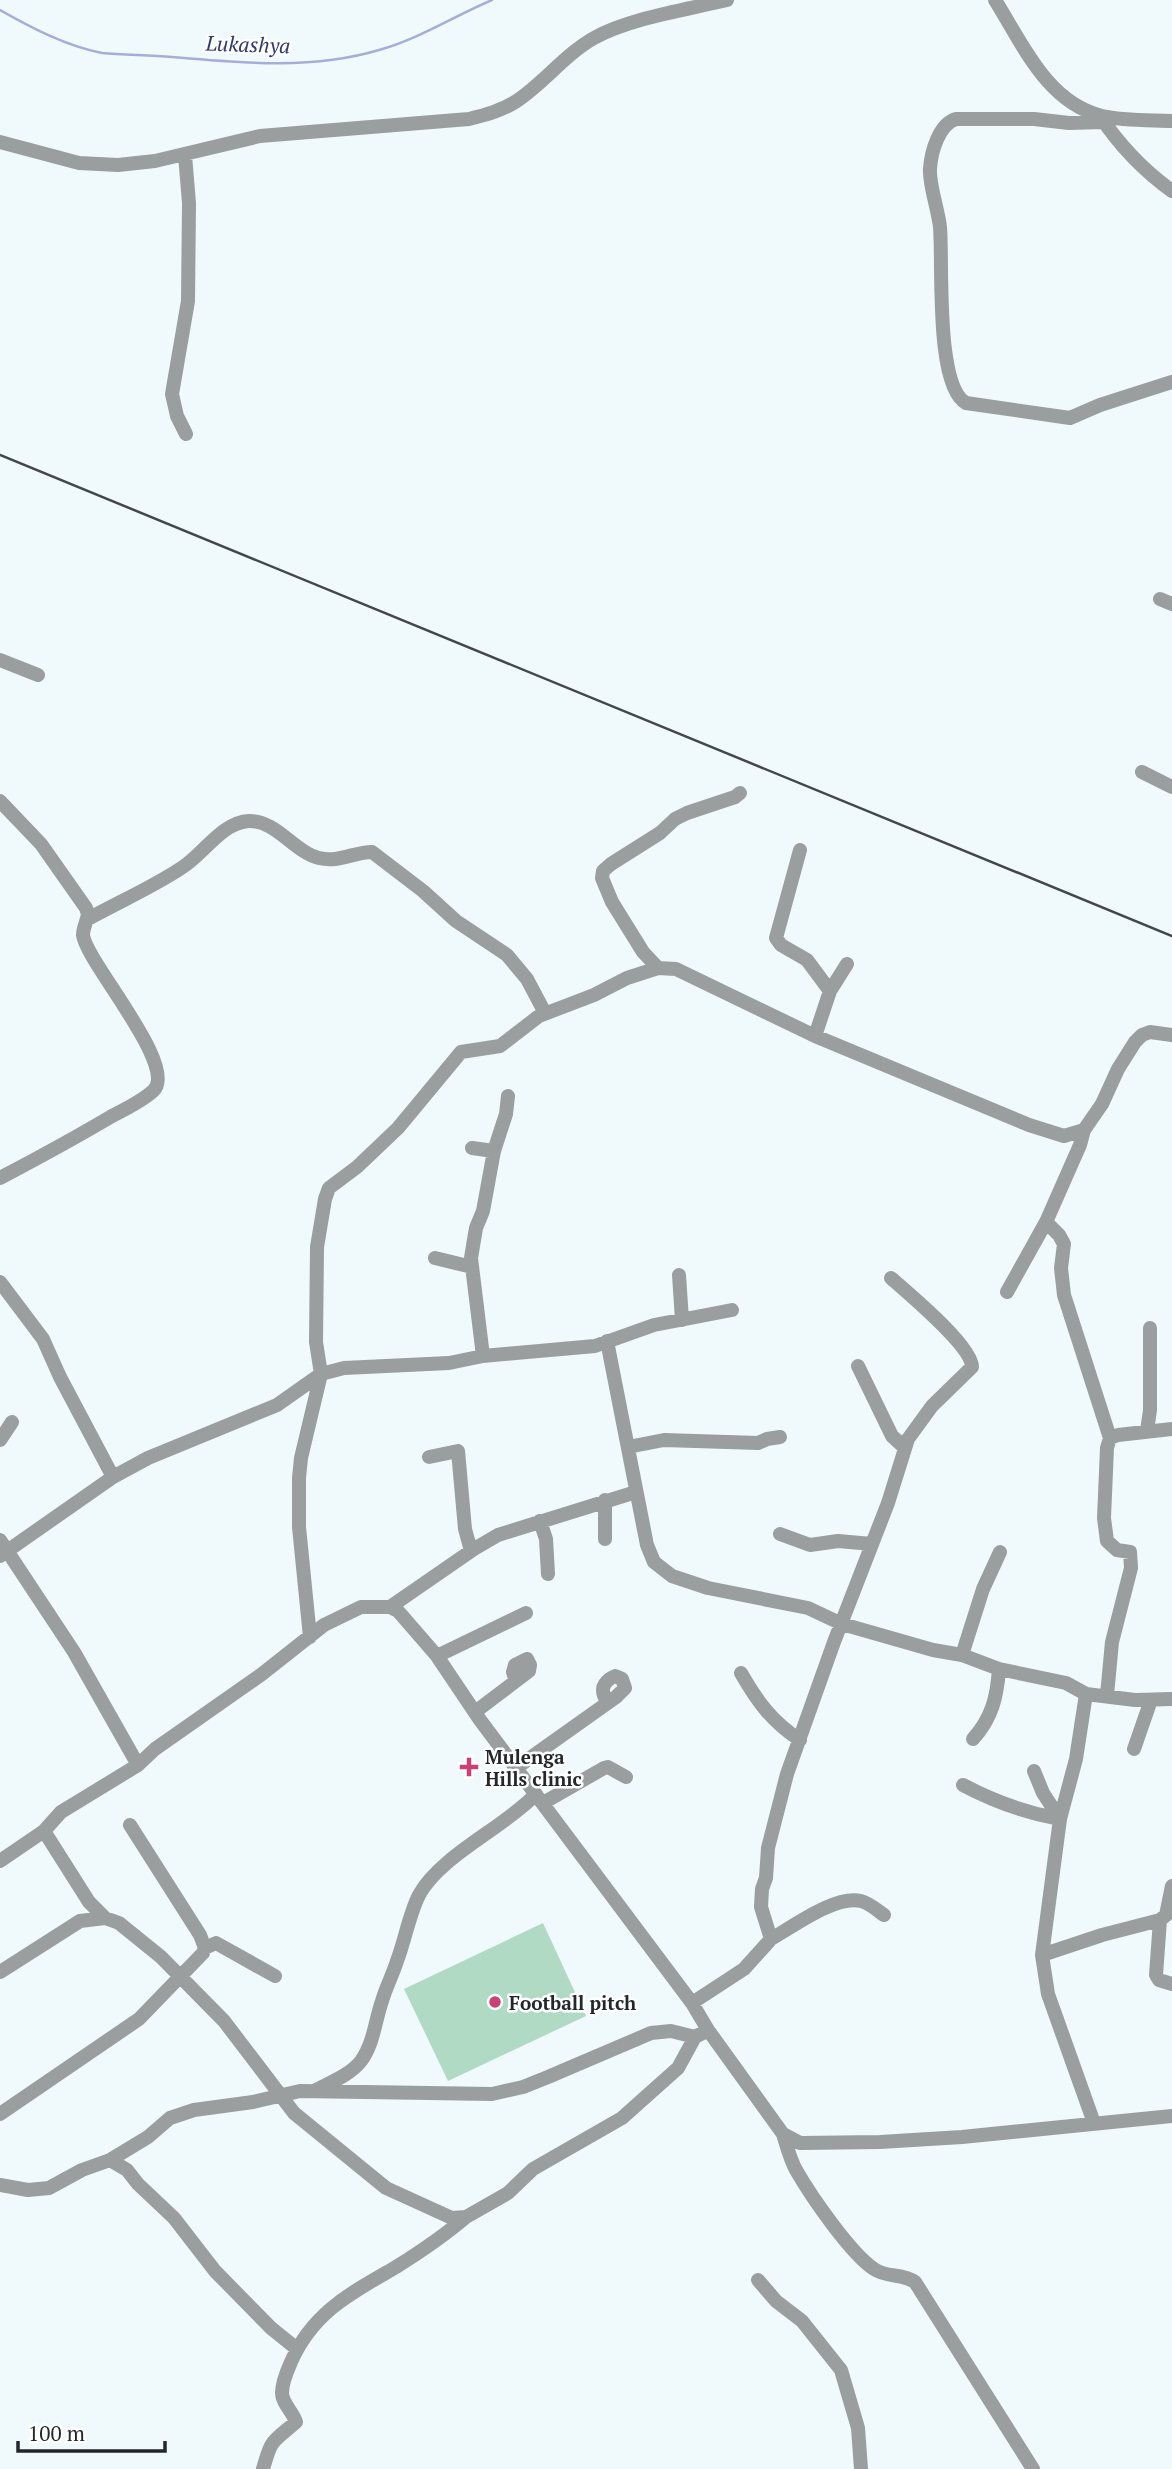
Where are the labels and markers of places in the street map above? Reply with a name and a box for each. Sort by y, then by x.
place label: Mulenga Hills clinic [485,1744,582,1791]
marker: Mulenga Hills clinic [459,1757,479,1777]
place label: Football pitch [509,1990,636,2015]
marker: Football pitch [487,1994,503,2010]

